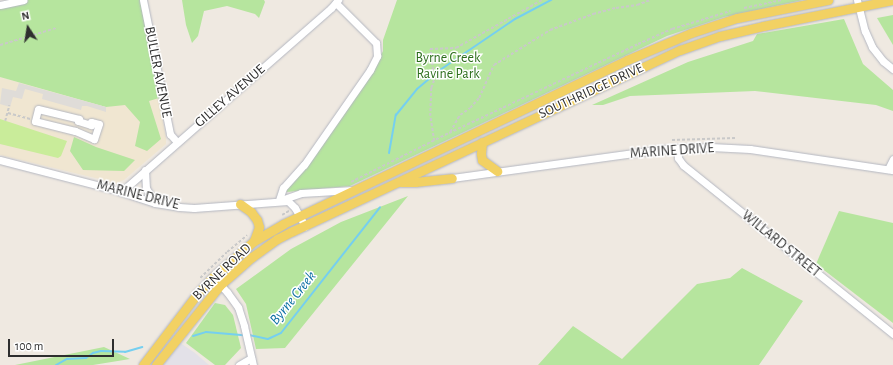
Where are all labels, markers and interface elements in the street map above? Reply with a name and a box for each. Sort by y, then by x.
north arrow [8,8,48,48]
text: N [21,10,30,22]
street label: BULLER AVENUE [141,25,175,119]
park label: Byrne Creek Ravine Park [416,50,480,82]
street label: SOUTHRIDGE DRIVE [536,59,646,123]
street label: GILLEY AVENUE [191,61,269,131]
street label: MARINE DRIVE [629,140,715,162]
street label: MARINE DRIVE [95,177,181,213]
street label: WILLARD STREET [738,207,824,281]
street label: BYRNE ROAD [189,240,255,304]
water label: Byrne Creek [266,268,320,328]
scale bar [10,331,116,357]
text: 100 m [15,340,43,352]

